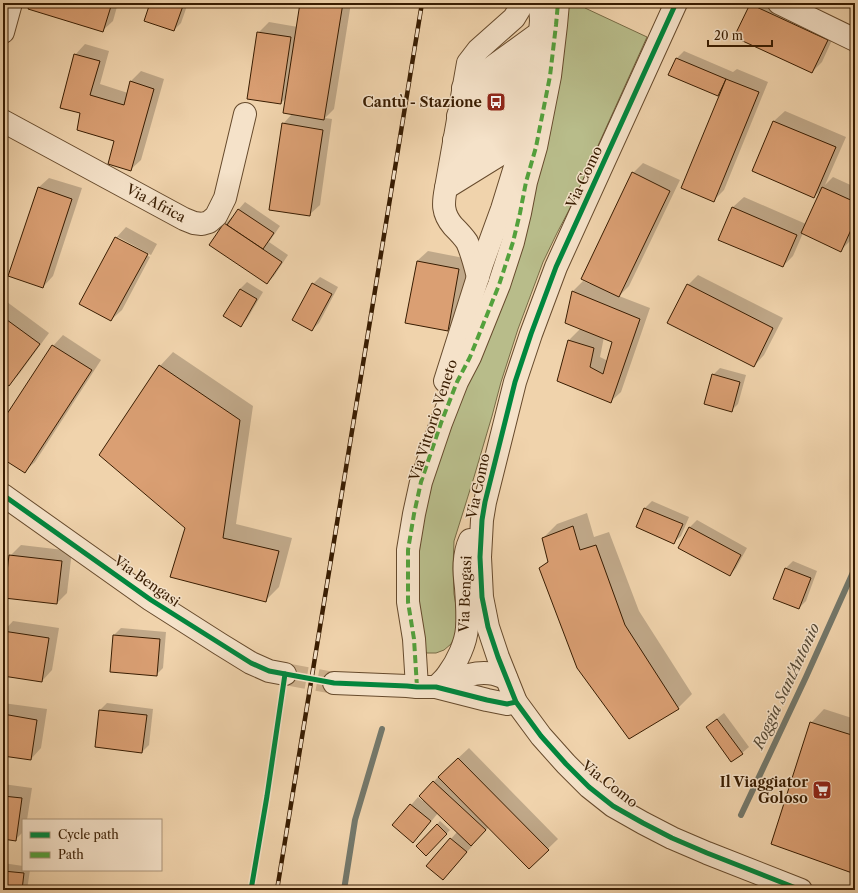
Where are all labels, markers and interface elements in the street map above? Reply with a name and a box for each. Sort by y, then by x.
scale bar [708,22,772,48]
text: 20 m [714,28,743,43]
bus stop icon: Cantù - Stazione [485,91,507,113]
place label: Cantù - Stazione [363,93,482,111]
street label: Via Como [561,143,606,212]
street label: Via Africa [122,179,189,226]
street label: Via Vittorio Veneto [405,357,461,484]
street label: Via Como [462,452,494,521]
street label: Via Bengasi [110,551,184,610]
street label: Via Bengasi [455,555,475,634]
water label: Roggia Sant'Antonio [748,620,824,753]
street label: Via Como [578,756,642,812]
place label: Il Viaggiator Goloso [720,773,808,807]
supermarket icon: Il Viaggiator Goloso [811,779,833,801]
legend [22,819,162,871]
text: Cycle path [58,827,119,842]
text: Path [58,847,84,862]

